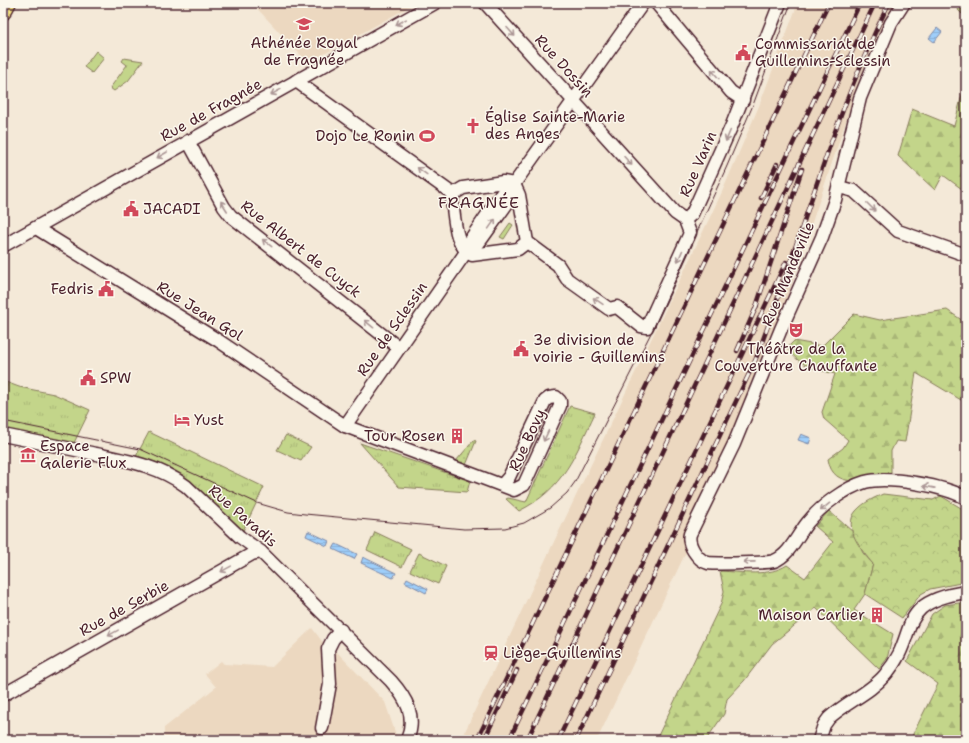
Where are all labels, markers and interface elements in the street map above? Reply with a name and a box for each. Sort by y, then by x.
school or university icon: Athénée Royal de Fragnée [295,15,313,33]
one-way arrow [395,19,407,26]
one-way arrow [507,27,516,37]
street label: Rue Dossin [530,30,598,102]
place label: Athénée Royal de Fragnée [250,33,358,70]
place label: Commissariat de Guillemins-Sclessin [755,34,891,71]
public building icon: Commissariat de Guillemins-Sclessin [734,44,752,62]
one-way arrow [711,68,720,79]
street label: Rue de Fragnée [157,74,265,146]
one-way arrow [270,89,282,97]
place label: Église Sainte-Marie des Anges [485,106,626,144]
church icon: Église Sainte-Marie des Anges [464,117,482,135]
place label: Dojo Le Ronin [315,126,415,146]
sports icon: Dojo Le Ronin [418,127,436,145]
street label: Rue Varin [675,128,721,200]
one-way arrow [724,129,731,141]
one-way arrow [156,152,168,160]
one-way arrow [623,156,632,166]
one-way arrow [416,167,427,175]
district label: FRAGNÉE [438,192,520,213]
street label: Rue Albert de Cuyck [237,196,365,302]
place label: JACADI [143,199,201,219]
public building icon: JACADI [122,200,140,218]
one-way arrow [220,201,228,212]
one-way arrow [866,202,876,212]
street label: Rue Mandeville [757,218,819,330]
one-way arrow [488,219,496,230]
one-way arrow [261,239,272,248]
one-way arrow [675,249,683,261]
street label: Rue Jean Gol [153,277,247,346]
street label: Rue de Sclessin [352,278,432,380]
place label: Fedris [51,279,94,299]
public building icon: Fedris [97,280,115,298]
one-way arrow [593,297,604,305]
one-way arrow [363,319,374,328]
theatre icon: Théâtre de la Couverture Chauffante [787,321,805,339]
place label: 3e division de voirie - Guillemins [533,330,665,367]
place label: Théâtre de la Couverture Chauffante [714,339,878,376]
public building icon: 3e division de voirie - Guillemins [512,340,530,358]
place label: SPW [100,368,131,388]
public building icon: SPW [79,369,97,387]
street label: Rue Bovy [504,406,550,474]
place label: Yust [194,410,224,430]
hotel icon: Yust [173,411,191,429]
place label: Tour Rosen [364,426,445,446]
building icon: Tour Rosen [448,427,466,445]
one-way arrow [542,430,549,442]
place label: Espace Galerie Flux [40,436,126,473]
museum icon: Espace Galerie Flux [19,446,37,464]
street label: Rue Paradis [204,480,282,552]
one-way arrow [923,482,936,490]
one-way arrow [819,502,830,511]
one-way arrow [743,558,756,566]
one-way arrow [220,565,232,573]
street label: Rue de Serbie [76,575,172,641]
place label: Maison Carlier [758,605,865,625]
building icon: Maison Carlier [868,606,886,624]
one-way arrow [107,629,119,637]
place label: Liège-Guillemins [503,643,621,663]
station icon: Liège-Guillemins [482,644,500,662]

